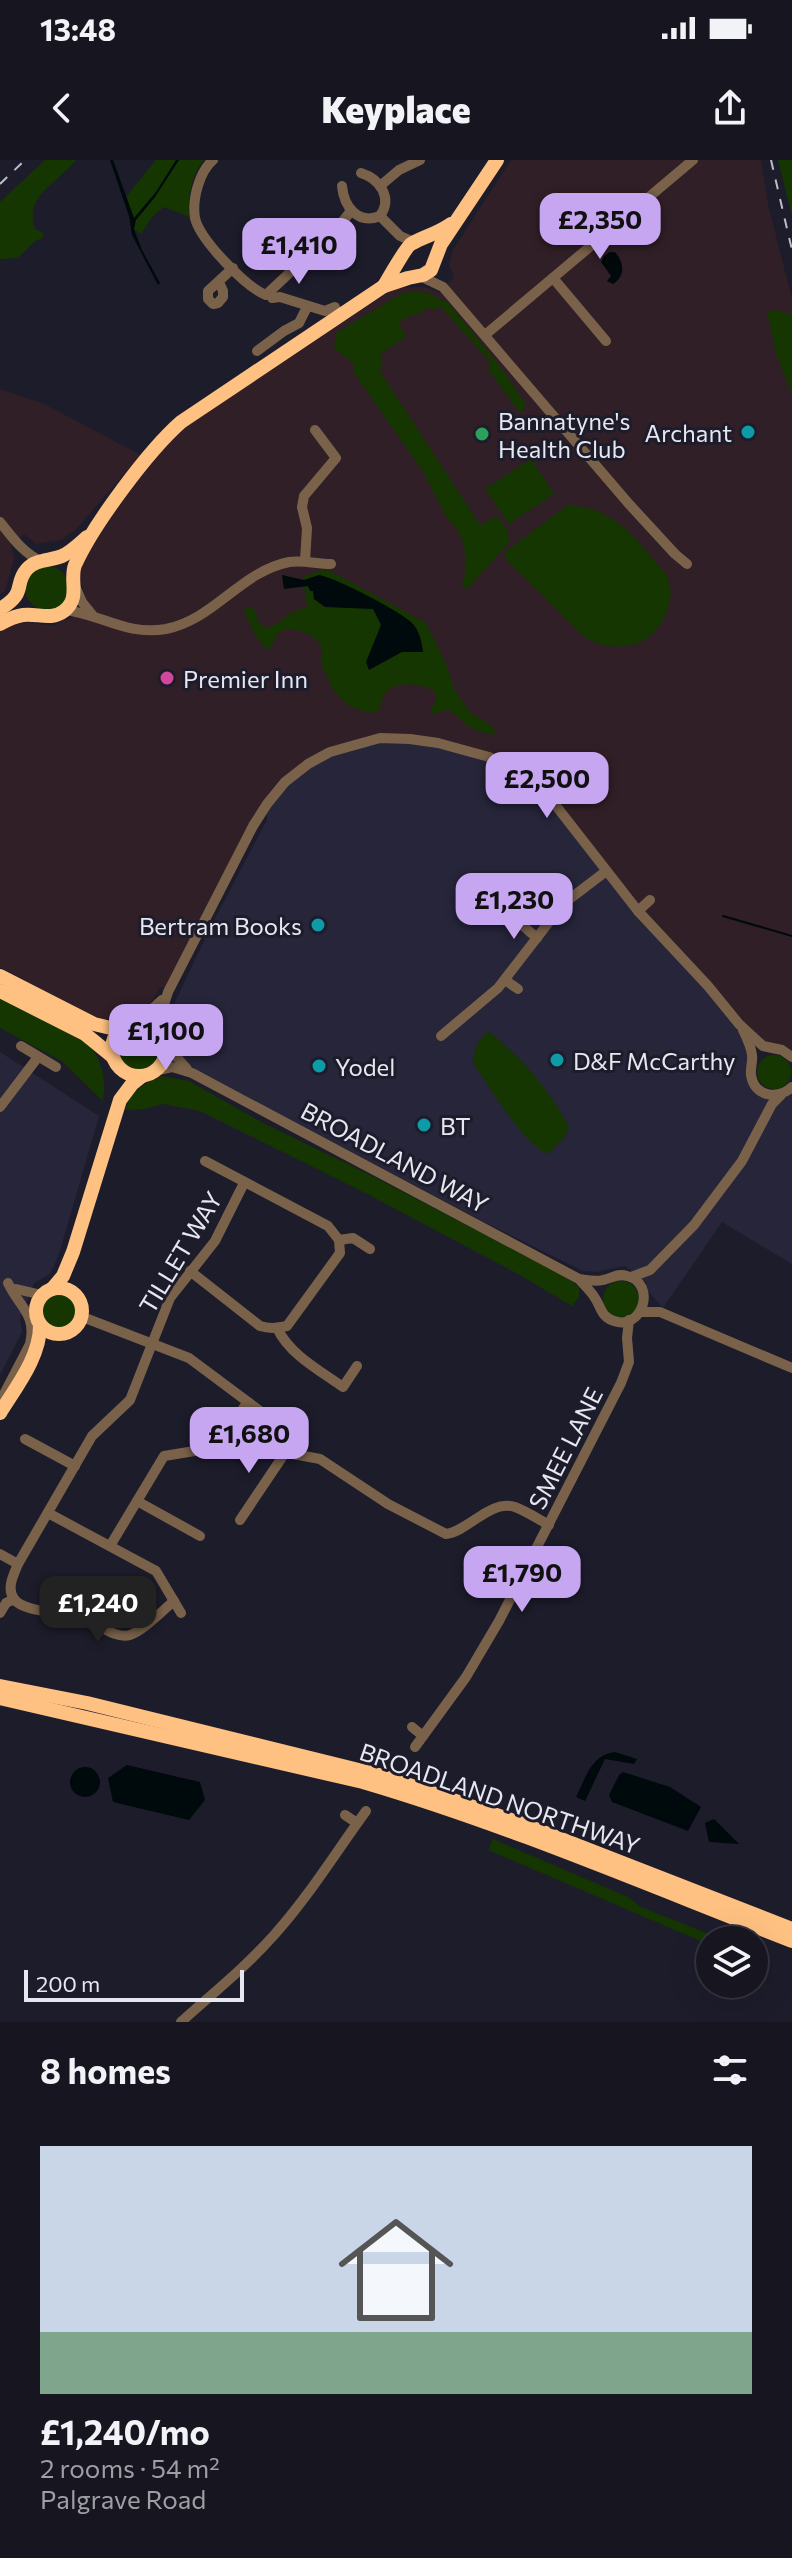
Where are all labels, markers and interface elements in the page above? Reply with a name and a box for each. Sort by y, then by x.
text: 13:48 [40,10,116,47]
icon: back [40,86,84,130]
text: Keyplace [321,86,471,130]
icon: share [708,86,752,130]
pin: £2,350 [535,193,665,261]
text: £2,350 [558,203,642,234]
pin: £1,410 [234,218,364,286]
text: £1,410 [260,228,338,259]
place label: Bannatyne's Health Club [498,406,631,463]
place label: Archant [645,418,732,447]
marker: Archant [739,423,757,441]
marker: Bannatyne's Health Club [473,425,491,443]
place label: Premier Inn [183,664,308,693]
marker: Premier Inn [158,669,176,687]
pin: £2,500 [482,752,612,820]
text: £2,500 [504,762,590,793]
pin: £1,230 [449,873,579,941]
text: £1,230 [474,883,554,914]
place label: Bertram Books [139,911,302,940]
marker: Bertram Books [309,916,327,934]
pin: £1,100 [101,1004,231,1072]
text: £1,100 [127,1014,205,1045]
place label: D&F McCarthy [573,1046,735,1075]
marker: D&F McCarthy [548,1051,566,1069]
place label: Yodel [335,1052,395,1081]
marker: Yodel [310,1057,328,1075]
street label: BROADLAND WAY [296,1095,494,1219]
place label: BT [440,1111,471,1140]
marker: BT [415,1116,433,1134]
street label: TILLET WAY [132,1186,228,1318]
street label: SMEE LANE [522,1382,608,1514]
pin: £1,680 [184,1407,314,1475]
text: £1,680 [208,1417,290,1448]
pin: £1,790 [457,1546,587,1614]
text: £1,790 [482,1556,562,1587]
pin: £1,240 [33,1576,163,1644]
text: £1,240 [57,1586,139,1617]
street label: BROADLAND NORTHWAY [356,1736,644,1860]
map controls [696,1926,768,1998]
button: layers [696,1926,768,1998]
scale bar [24,1966,244,2002]
text: 200 m [36,1970,100,1997]
icon: filters [708,2048,752,2092]
text: 8 homes [40,2049,171,2091]
icon: home [324,2198,468,2342]
text: £1,240/mo [40,2410,210,2452]
text: 2 rooms · 54 m² [40,2452,220,2483]
text: Palgrave Road [40,2483,206,2514]

